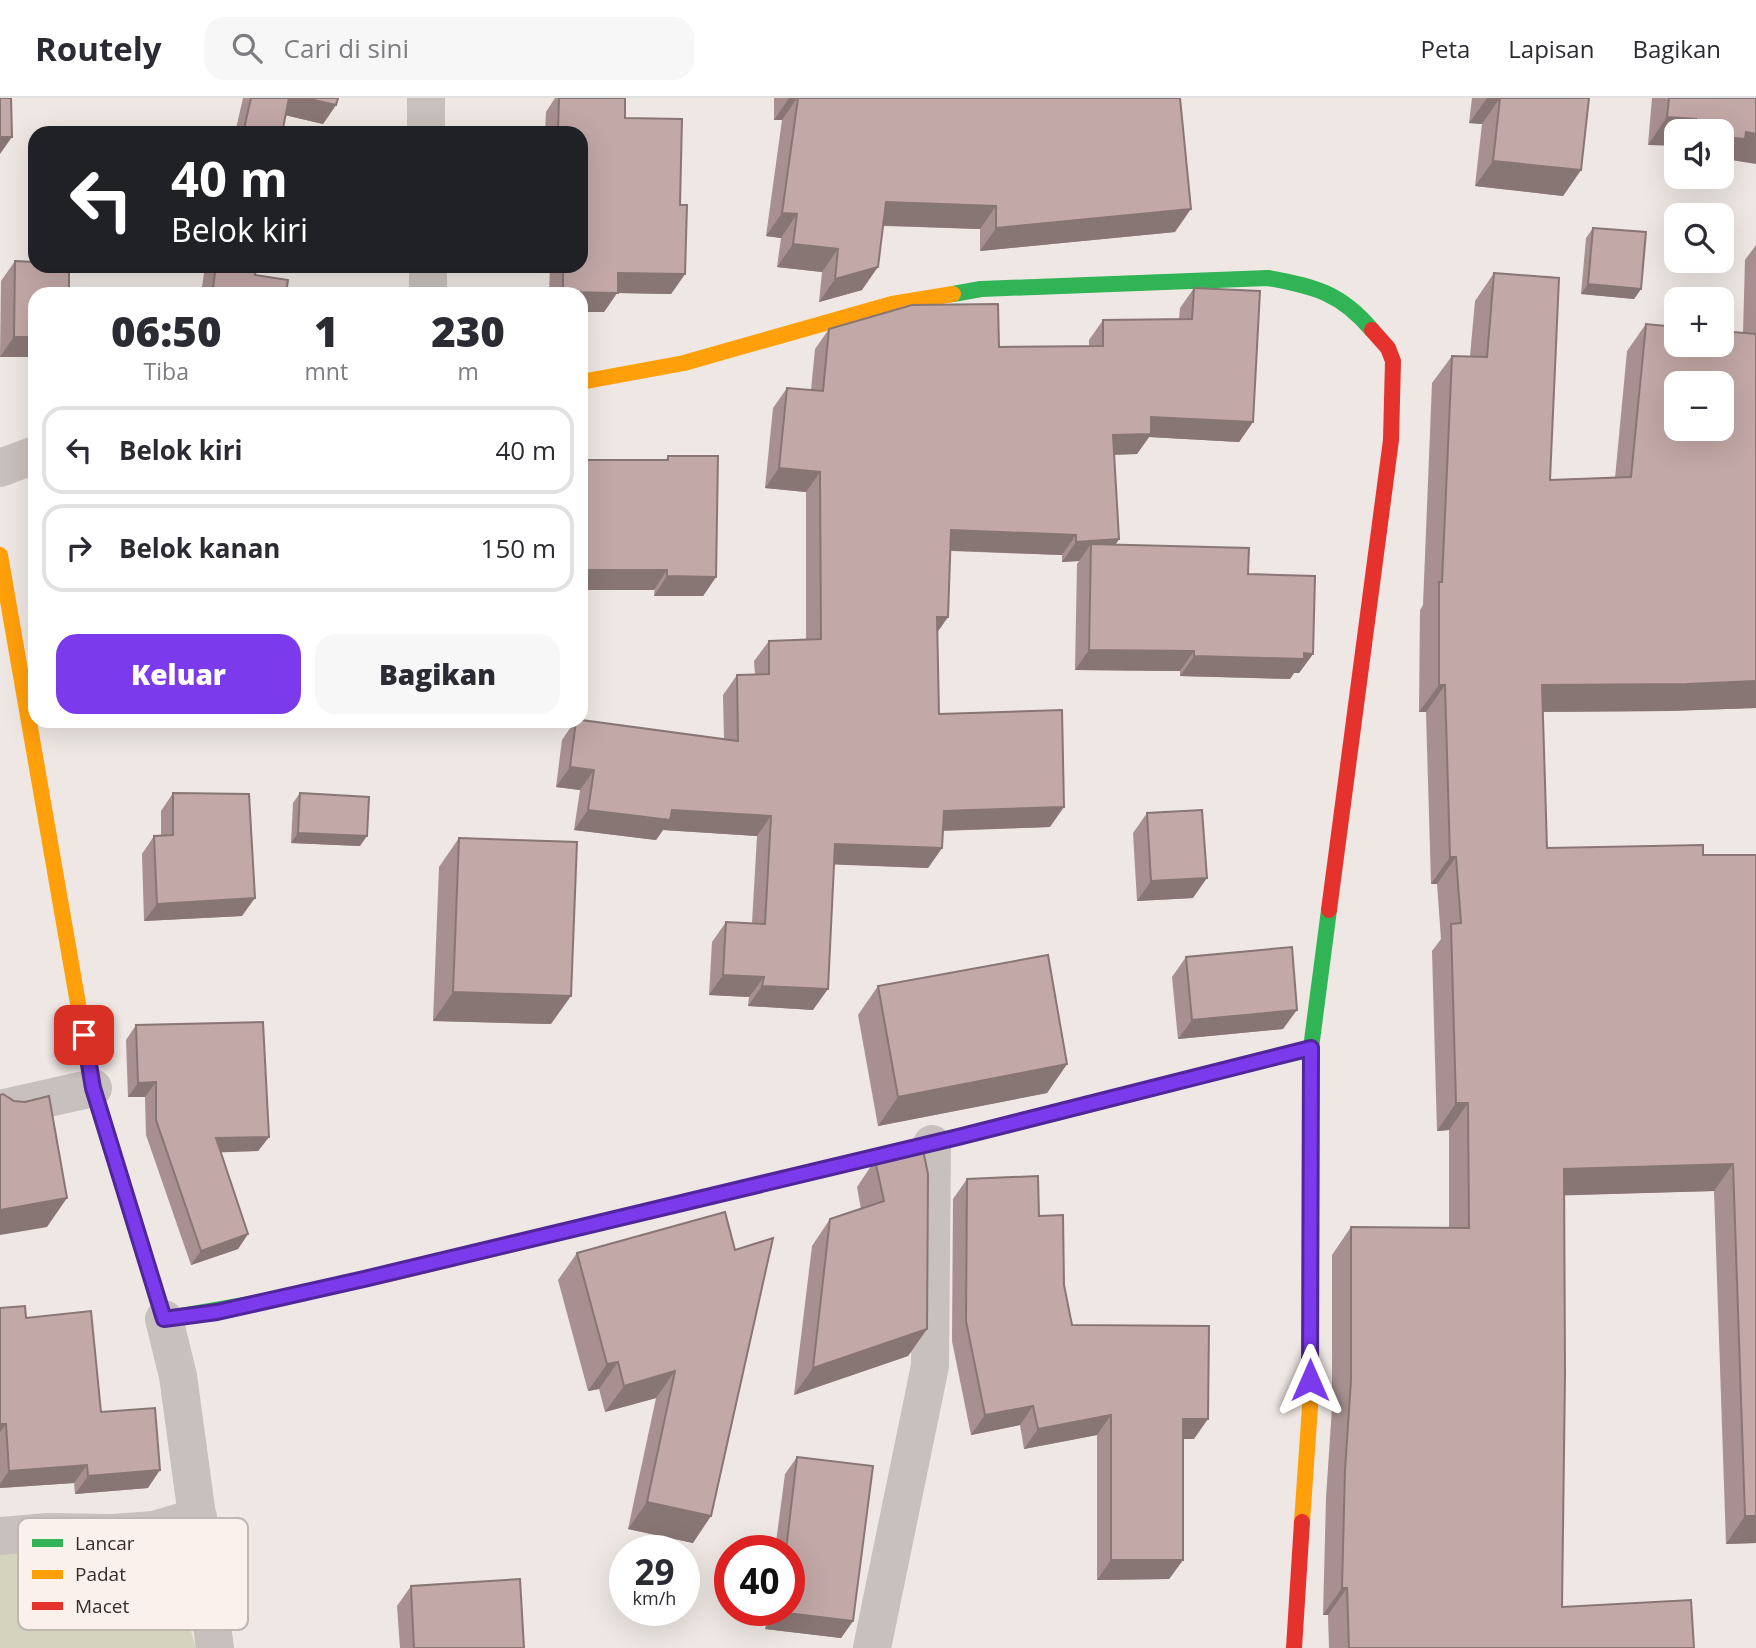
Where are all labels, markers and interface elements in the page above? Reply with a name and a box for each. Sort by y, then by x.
search box [204,17,694,80]
text: Routely [35,26,162,71]
icon: search [228,29,266,67]
text: Cari di sini [284,30,409,66]
text: Peta [1420,32,1470,65]
text: Lapisan [1508,32,1594,65]
text: Bagikan [1632,32,1721,65]
map controls [1664,119,1734,441]
button: sound [1664,119,1734,189]
text: 40 m [171,145,288,211]
icon: left [56,154,147,245]
button: search [1664,203,1734,273]
text: Belok kiri [171,208,308,251]
button: + [1664,287,1734,357]
text: 06:50 [111,302,222,359]
text: 1 [314,302,339,359]
text: 230 [431,302,505,359]
text: Tiba [144,355,189,387]
text: mnt [305,355,348,387]
text: m [457,355,479,387]
button: − [1664,371,1734,441]
icon: left [60,431,98,469]
text: Belok kiri [119,432,243,468]
text: 40 m [495,432,556,468]
icon: right [60,529,98,567]
text: Belok kanan [119,530,280,566]
text: 150 m [481,530,556,566]
button: Keluar [56,634,301,714]
button: Bagikan [315,634,560,714]
pin [54,1005,114,1065]
icon: arrive [65,1016,103,1054]
position arrow [1273,1343,1347,1417]
legend [18,1518,248,1630]
text: Lancar [75,1530,135,1556]
speed limit sign: 40 [714,1535,805,1626]
text: 29 [634,1548,675,1595]
text: Padat [75,1561,126,1587]
text: km/h [633,1586,676,1610]
text: Macet [75,1593,129,1619]

